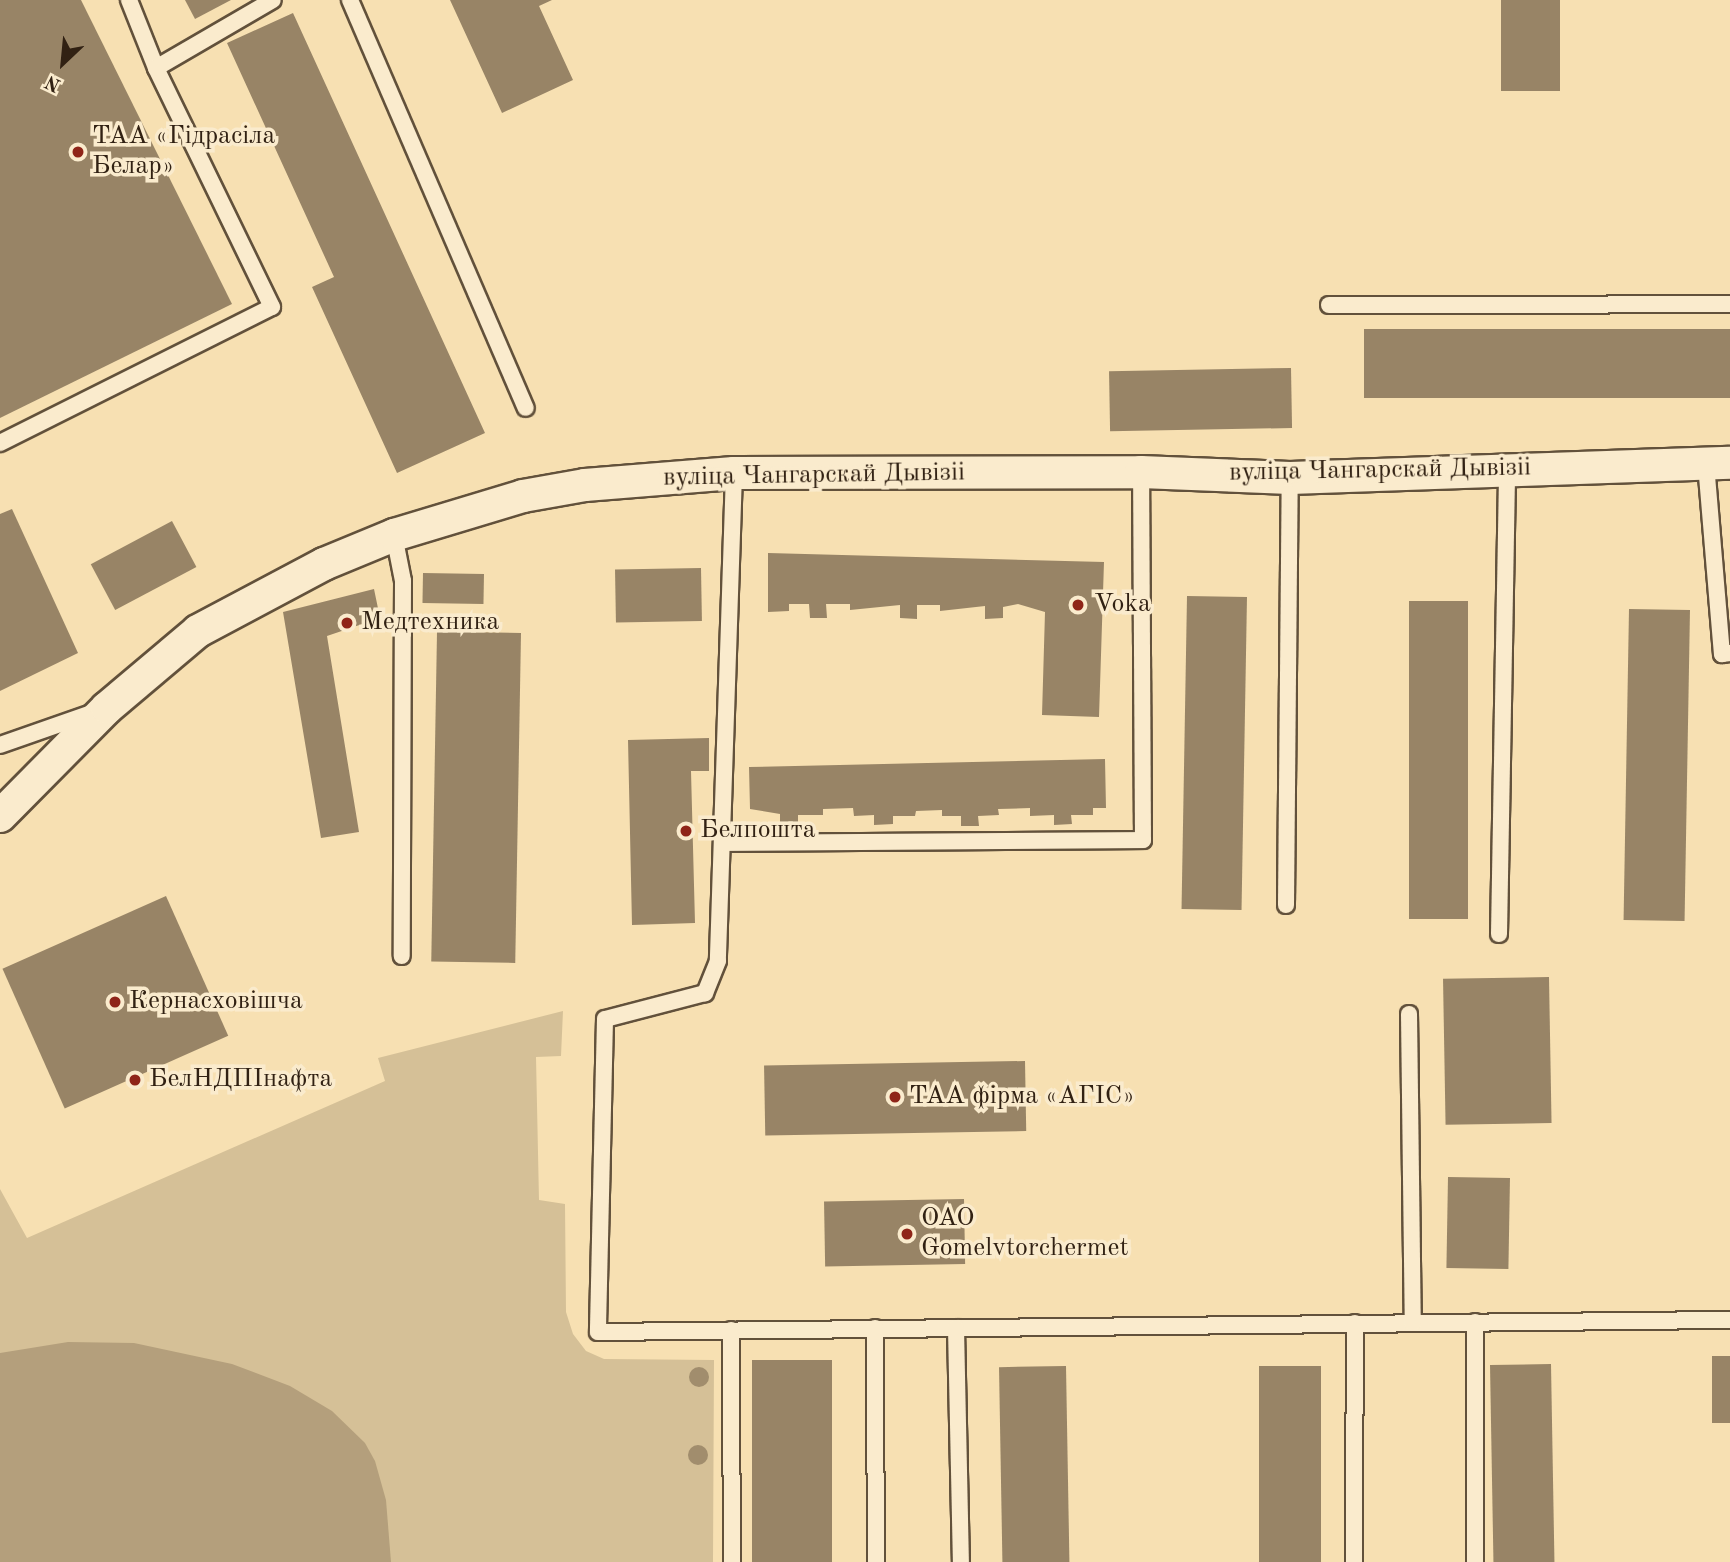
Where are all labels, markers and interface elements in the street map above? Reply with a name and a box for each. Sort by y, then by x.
north arrow [28,28,98,98]
text: N [43,71,64,94]
place label: ТАА «Гідрасіла Белар» [92,121,275,182]
marker: ТАА «Гідрасіла Белар» [70,144,86,160]
street label: вуліца Чангарскай Дывізіі [1229,453,1531,489]
street label: вуліца Чангарскай Дывізіі [663,458,965,494]
place label: Voka [1094,589,1151,621]
marker: Voka [1068,595,1088,615]
place label: Медтехника [361,607,499,639]
marker: Медтехника [339,615,355,631]
place label: Белпошта [700,815,816,847]
marker: Белпошта [678,823,694,839]
place label: Кернасховішча [129,986,303,1018]
marker: Кернасховішча [107,994,123,1010]
place label: БелНДПІнафта [149,1064,332,1096]
marker: БелНДПІнафта [127,1072,143,1088]
place label: ТАА фірма «АГІС» [909,1081,1135,1113]
marker: ТАА фірма «АГІС» [887,1089,903,1105]
place label: OAO Gomelvtorchermet [921,1203,1128,1264]
marker: OAO Gomelvtorchermet [899,1226,915,1242]

